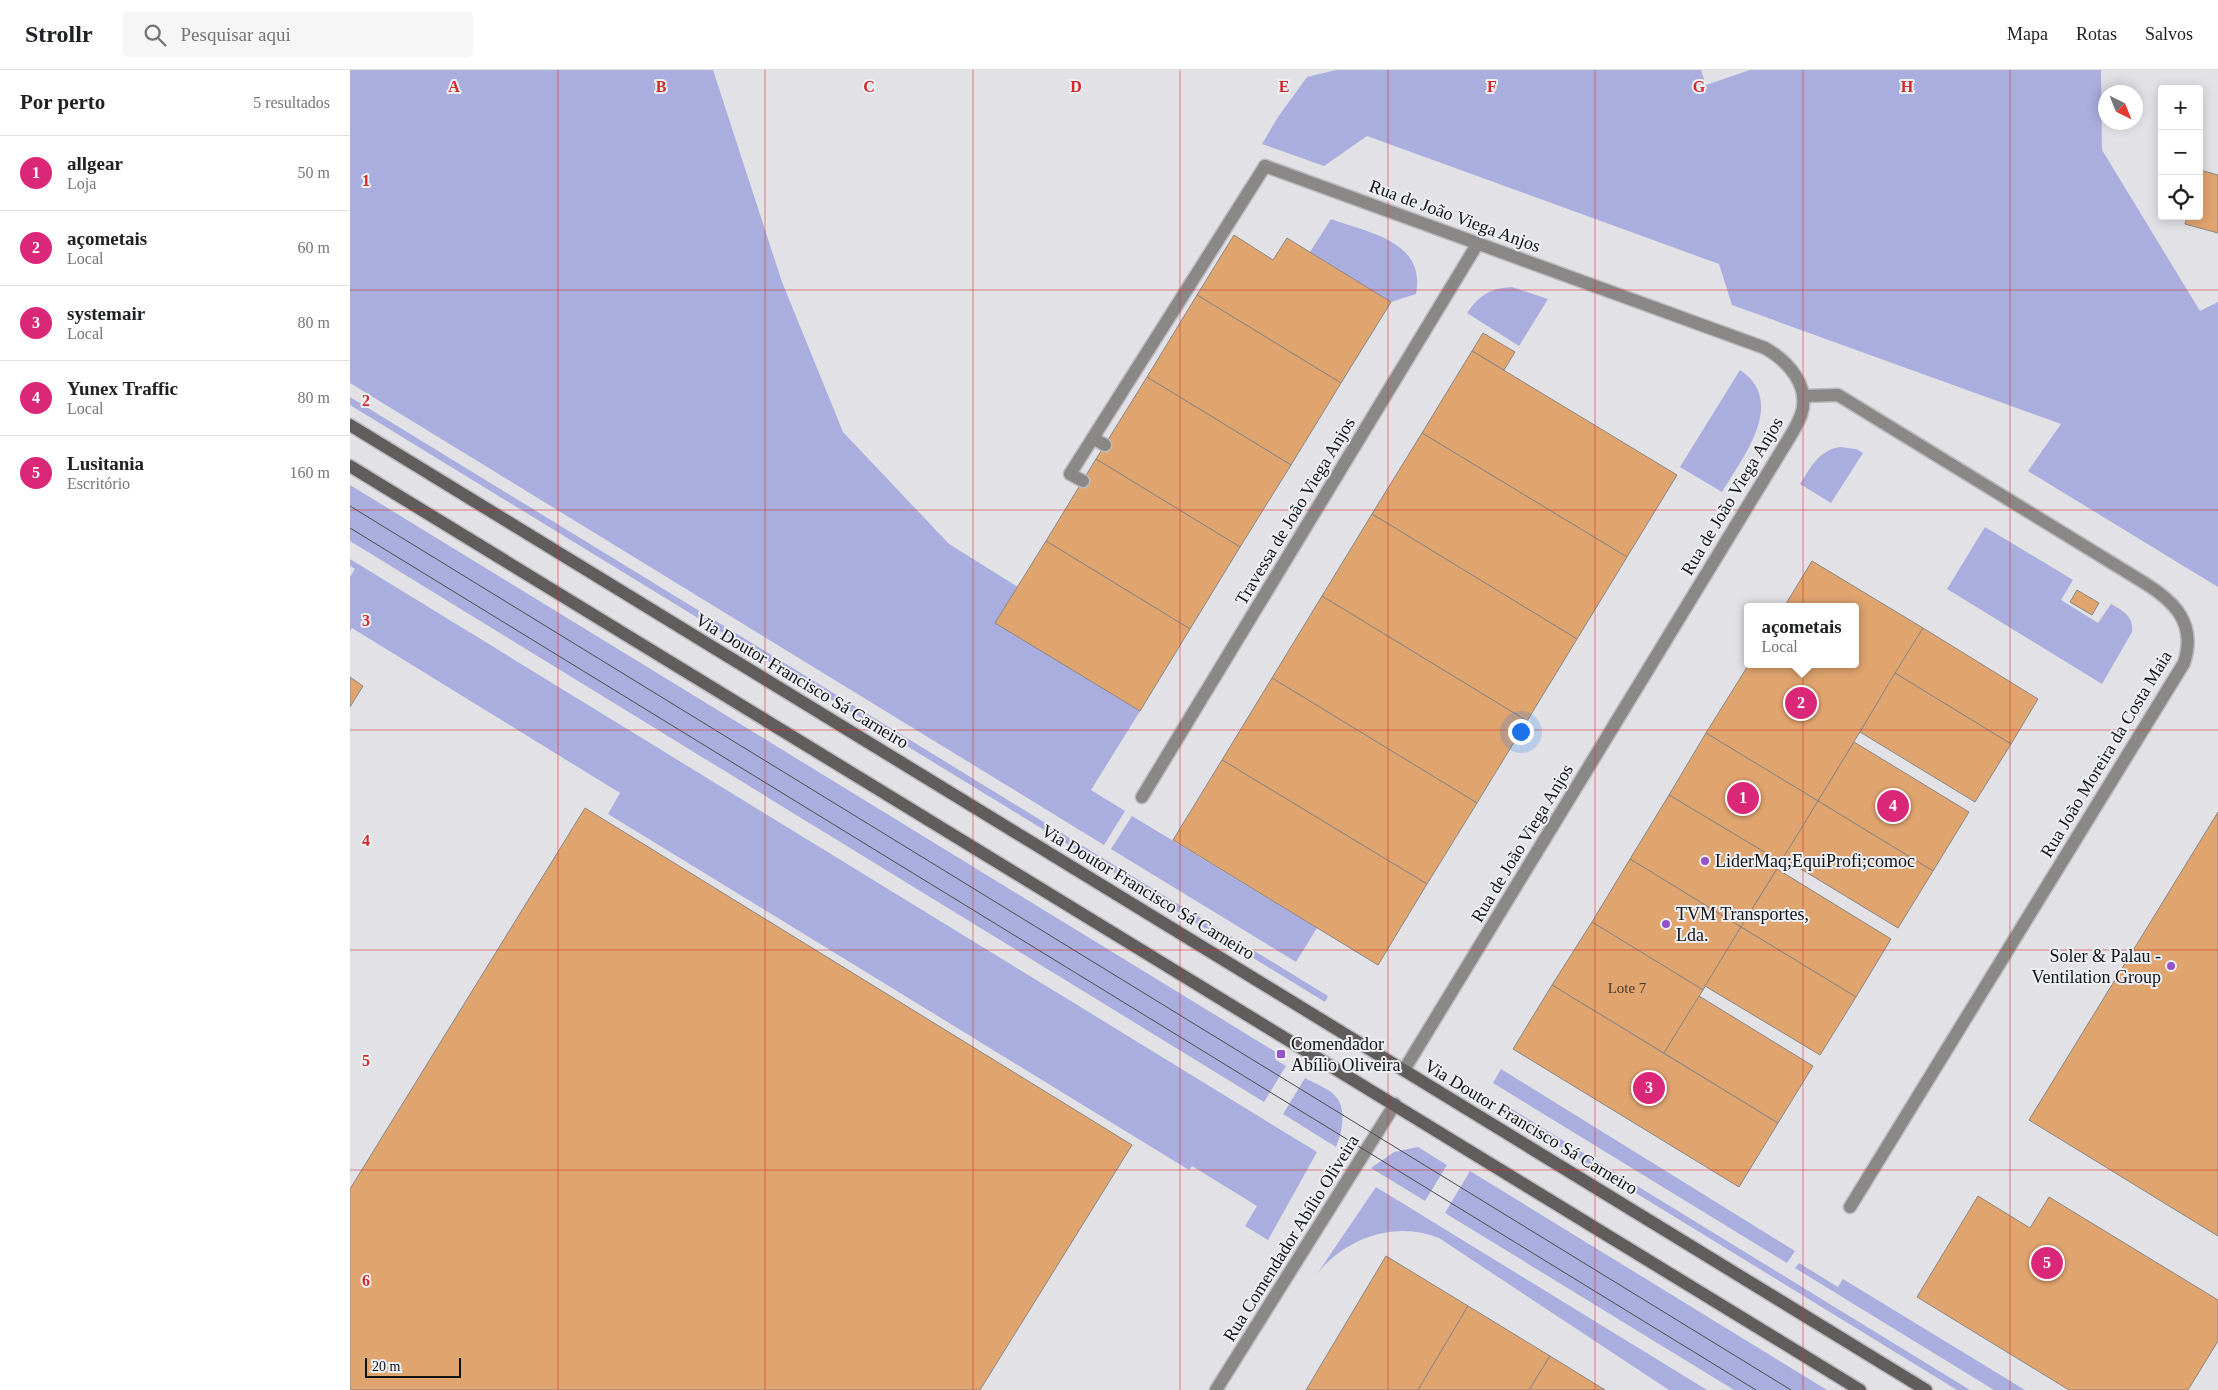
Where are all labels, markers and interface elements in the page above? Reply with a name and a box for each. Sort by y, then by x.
search box [123,12,473,57]
text: Strollr [25,21,93,47]
icon: search [141,21,169,49]
text: Pesquisar aqui [181,24,291,45]
text: Mapa [2007,24,2048,44]
text: Rotas [2076,24,2117,44]
text: Salvos [2145,24,2193,44]
text: A [448,78,460,95]
text: B [656,78,667,95]
text: C [863,78,875,95]
text: D [1070,78,1082,95]
text: E [1279,78,1289,95]
text: F [1487,78,1497,95]
text: G [1693,78,1706,95]
text: H [1901,78,1914,95]
north arrow [2098,85,2143,130]
map controls [2158,85,2203,220]
button: + [2158,85,2203,130]
text: Por perto [20,90,105,114]
text: 5 resultados [253,94,330,111]
button: − [2158,130,2203,175]
text: allgear [67,153,123,174]
text: 1 [32,164,40,181]
text: 50 m [298,164,330,181]
text: 1 [362,172,370,189]
text: Loja [67,175,96,192]
button: locate [2158,175,2203,220]
street label: Rua de João Viega Anjos [1367,176,1543,256]
text: açometais [67,228,147,249]
text: 2 [32,239,40,256]
text: 60 m [298,239,330,256]
text: Local [67,250,103,267]
text: systemair [67,303,145,324]
text: 3 [32,314,40,331]
text: 80 m [298,314,330,331]
text: Local [67,325,103,342]
text: Yunex Traffic [67,378,178,399]
text: 4 [32,389,40,406]
text: 80 m [298,389,330,406]
text: 2 [362,392,370,409]
text: Local [67,400,103,417]
street label: Rua de João Viega Anjos [1677,413,1787,579]
street label: Travessa de João Viega Anjos [1231,414,1359,608]
text: Lusitania [67,453,144,474]
text: 5 [32,464,40,481]
text: 160 m [290,464,330,481]
text: Escritório [67,475,130,492]
popup [1744,603,1859,668]
street label: Via Doutor Francisco Sá Carneiro [692,609,912,753]
text: 3 [362,612,370,629]
text: açometais [1761,616,1842,637]
text: Local [1761,638,1798,655]
street label: Rua João Moreira da Costa Maia [2036,647,2176,861]
pin: 2 [1785,684,1817,722]
your location [1508,719,1534,745]
street label: Rua de João Viega Anjos [1467,760,1577,926]
pin: 1 [1727,779,1759,817]
pin: 4 [1877,787,1909,825]
street label: Via Doutor Francisco Sá Carneiro [1038,820,1258,964]
text: 4 [362,832,370,849]
place label: LiderMaq;EquiProfi;comoc [1715,851,1915,871]
marker: LiderMaq;EquiProfi;comoc [1699,855,1711,867]
place label: TVM Transportes, Lda. [1676,904,1809,945]
marker: TVM Transportes, Lda. [1660,918,1672,930]
place label: Soler & Palau - Ventilation Group [2032,946,2161,987]
marker: Soler & Palau - Ventilation Group [2165,960,2177,972]
house number: Lote 7 [1608,980,1647,996]
place label: Comendador Abílio Oliveira [1291,1034,1400,1075]
marker: Comendador Abílio Oliveira [1275,1048,1287,1060]
text: 5 [362,1052,370,1069]
street label: Via Doutor Francisco Sá Carneiro [1421,1055,1641,1199]
pin: 3 [1633,1069,1665,1107]
street label: Rua Comendador Abílio Oliveira [1219,1131,1363,1345]
pin: 5 [2031,1244,2063,1282]
text: 6 [362,1272,370,1289]
scale bar [365,1355,461,1378]
text: 20 m [372,1359,400,1374]

